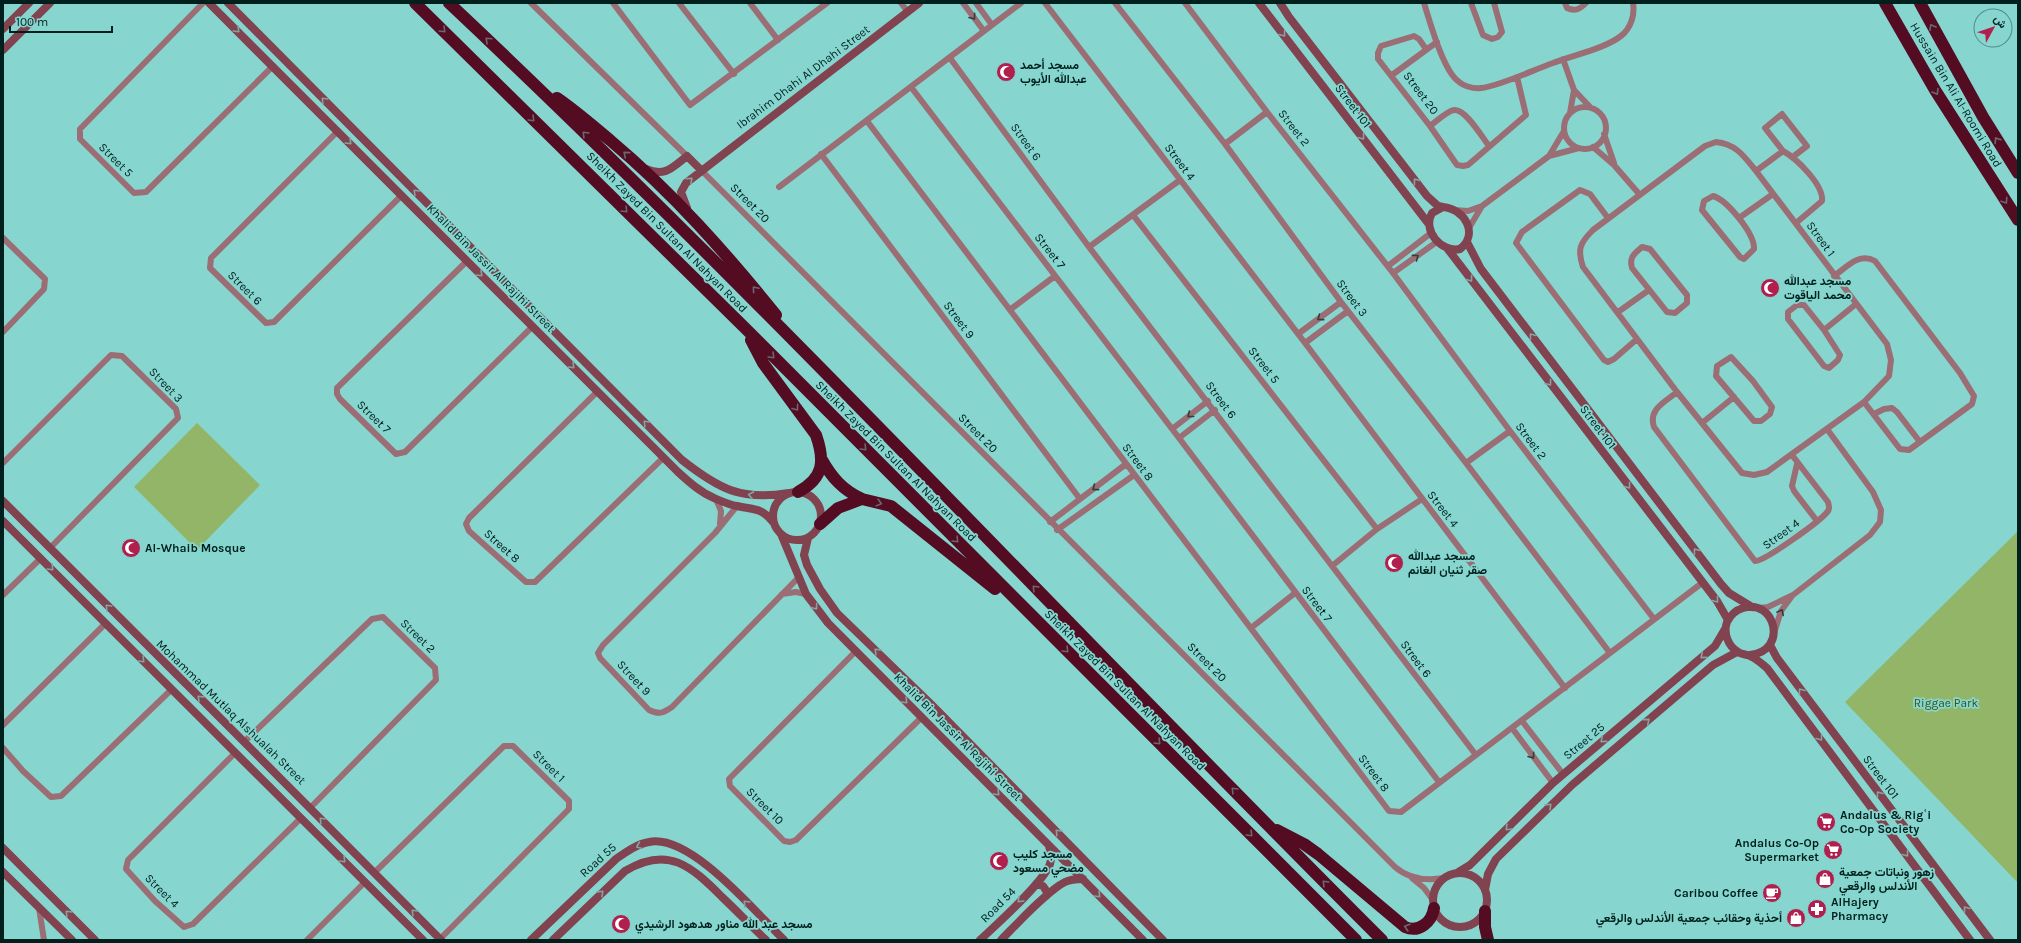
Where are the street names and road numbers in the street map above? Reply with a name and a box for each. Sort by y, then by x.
street label: Hussain Bin Ali Al-Roomi Road [1907,20,2005,170]
street label: Ibrahim Dhahi Al Dhahi Street [734,22,873,132]
street label: Street 20 [1400,69,1442,117]
street label: Street 101 [1332,81,1374,131]
street label: Street 2 [1275,107,1313,149]
street label: Street 6 [1008,121,1044,163]
street label: Street 5 [96,140,136,180]
street label: Street 4 [1162,141,1199,183]
street label: Sheikh Zayed Bin Sultan Al Nahyan Road [584,149,750,315]
street label: Street 20 [727,180,773,226]
street label: Khalid Bin Jassir Al Rajihi Street [424,201,558,335]
street label: Street 1 [1804,219,1838,259]
street label: Street 7 [1032,230,1068,272]
street label: Street 6 [225,268,265,308]
street label: Street 3 [1334,277,1370,319]
street label: Street 9 [941,299,977,341]
street label: Street 5 [1245,344,1283,386]
street label: Street 3 [146,365,186,405]
street label: Sheikh Zayed Bin Sultan Al Nahyan Road [813,378,979,544]
street label: Street 6 [1203,379,1240,421]
street label: Street 7 [354,398,394,437]
street label: Street 101 [1577,402,1619,452]
street label: Street 20 [955,410,1001,456]
street label: Street 2 [1513,420,1549,462]
street label: Street 8 [1119,441,1157,483]
street label: Street 4 [1424,488,1462,530]
street label: Street 4 [1760,516,1803,552]
street label: Street 8 [481,526,523,566]
street label: Street 7 [1299,583,1335,625]
street label: Sheikh Zayed Bin Sultan Al Nahyan Road [1042,607,1208,773]
street label: Street 2 [398,616,438,656]
street label: Mohammad Mutlaq Alshualah Street [153,637,309,788]
street label: Street 6 [1398,638,1435,680]
street label: Street 20 [1184,639,1230,685]
street label: Street 9 [614,658,654,698]
street label: Khalid Bin Jassir Al Rajihi Street [891,670,1025,804]
street label: Street 25 [1561,720,1608,762]
street label: Street 1 [530,747,568,785]
street label: Street 8 [1355,752,1393,794]
street label: Street 101 [1860,752,1902,802]
street label: Street 10 [743,784,787,828]
street label: Road 55 [577,840,619,880]
street label: Street 4 [142,871,182,911]
street label: Road 54 [978,884,1019,925]

